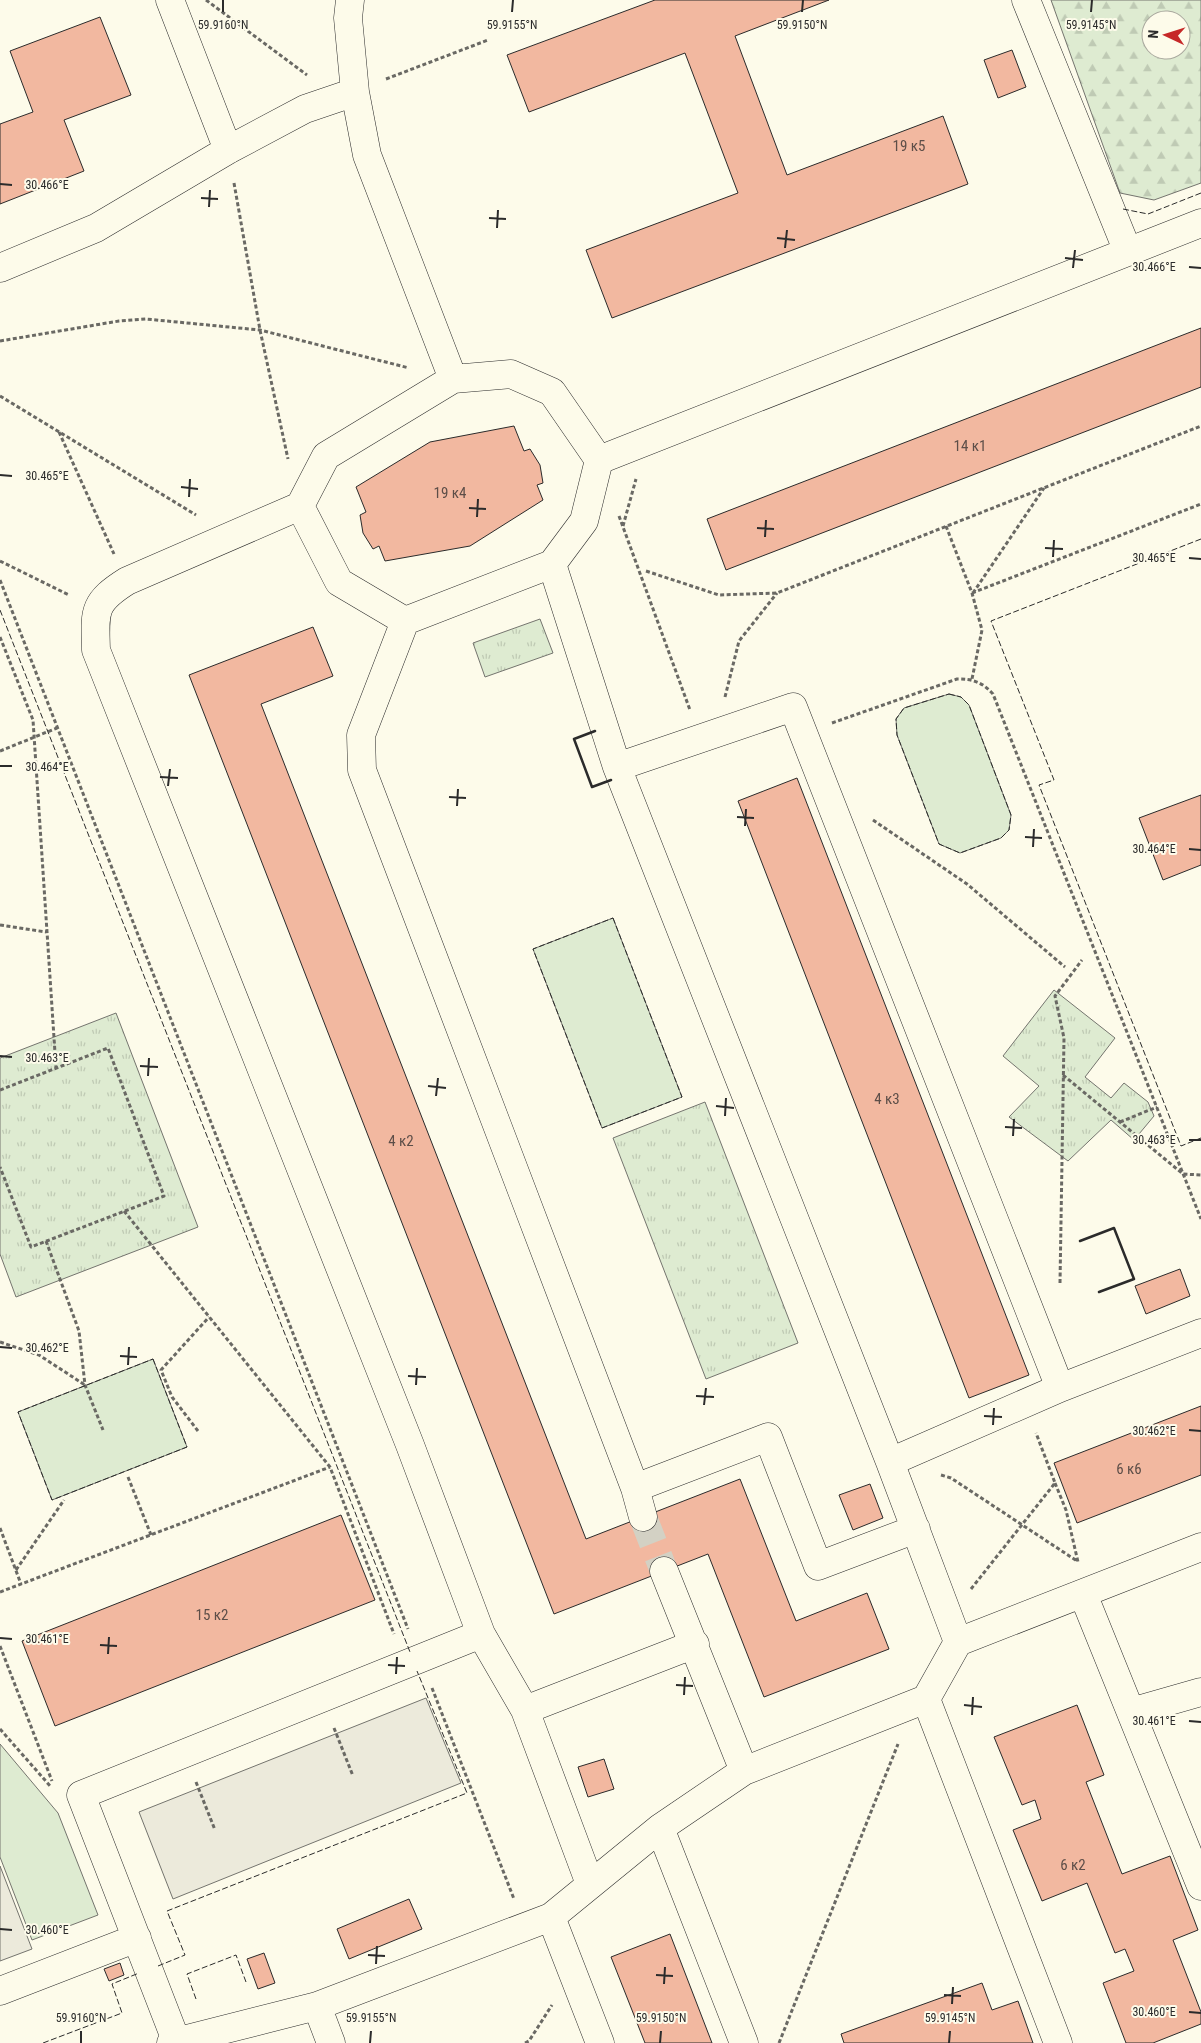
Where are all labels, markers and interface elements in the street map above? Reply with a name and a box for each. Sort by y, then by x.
north arrow [1141,10,1191,60]
text: 59.9160°N [198,18,248,32]
text: 59.9155°N [487,18,537,32]
text: 59.9150°N [777,18,827,32]
text: 59.9145°N [1066,18,1116,32]
text: N [1145,29,1161,39]
house number: 19 к5 [893,137,925,155]
text: 30.466°E [25,178,69,192]
text: 30.466°E [1132,260,1176,274]
house number: 14 к1 [954,437,986,455]
text: 30.465°E [25,469,69,483]
house number: 19 к4 [434,484,466,502]
text: 30.465°E [1132,551,1176,565]
text: 30.464°E [25,760,69,774]
text: 30.464°E [1132,842,1176,856]
text: 30.463°E [25,1051,69,1065]
house number: 4 к3 [874,1090,900,1108]
house number: 4 к2 [388,1132,414,1150]
text: 30.463°E [1132,1133,1176,1147]
text: 30.462°E [25,1341,69,1355]
text: 30.462°E [1132,1424,1176,1438]
house number: 6 к6 [1116,1460,1142,1478]
house number: 15 к2 [196,1606,228,1624]
text: 30.461°E [25,1632,69,1646]
text: 30.461°E [1132,1714,1176,1728]
house number: 6 к2 [1060,1856,1086,1874]
text: 30.460°E [25,1923,69,1937]
text: 30.460°E [1132,2005,1176,2019]
text: 59.9160°N [56,2011,106,2025]
text: 59.9155°N [346,2011,396,2025]
text: 59.9150°N [636,2011,686,2025]
text: 59.9145°N [925,2011,975,2025]

